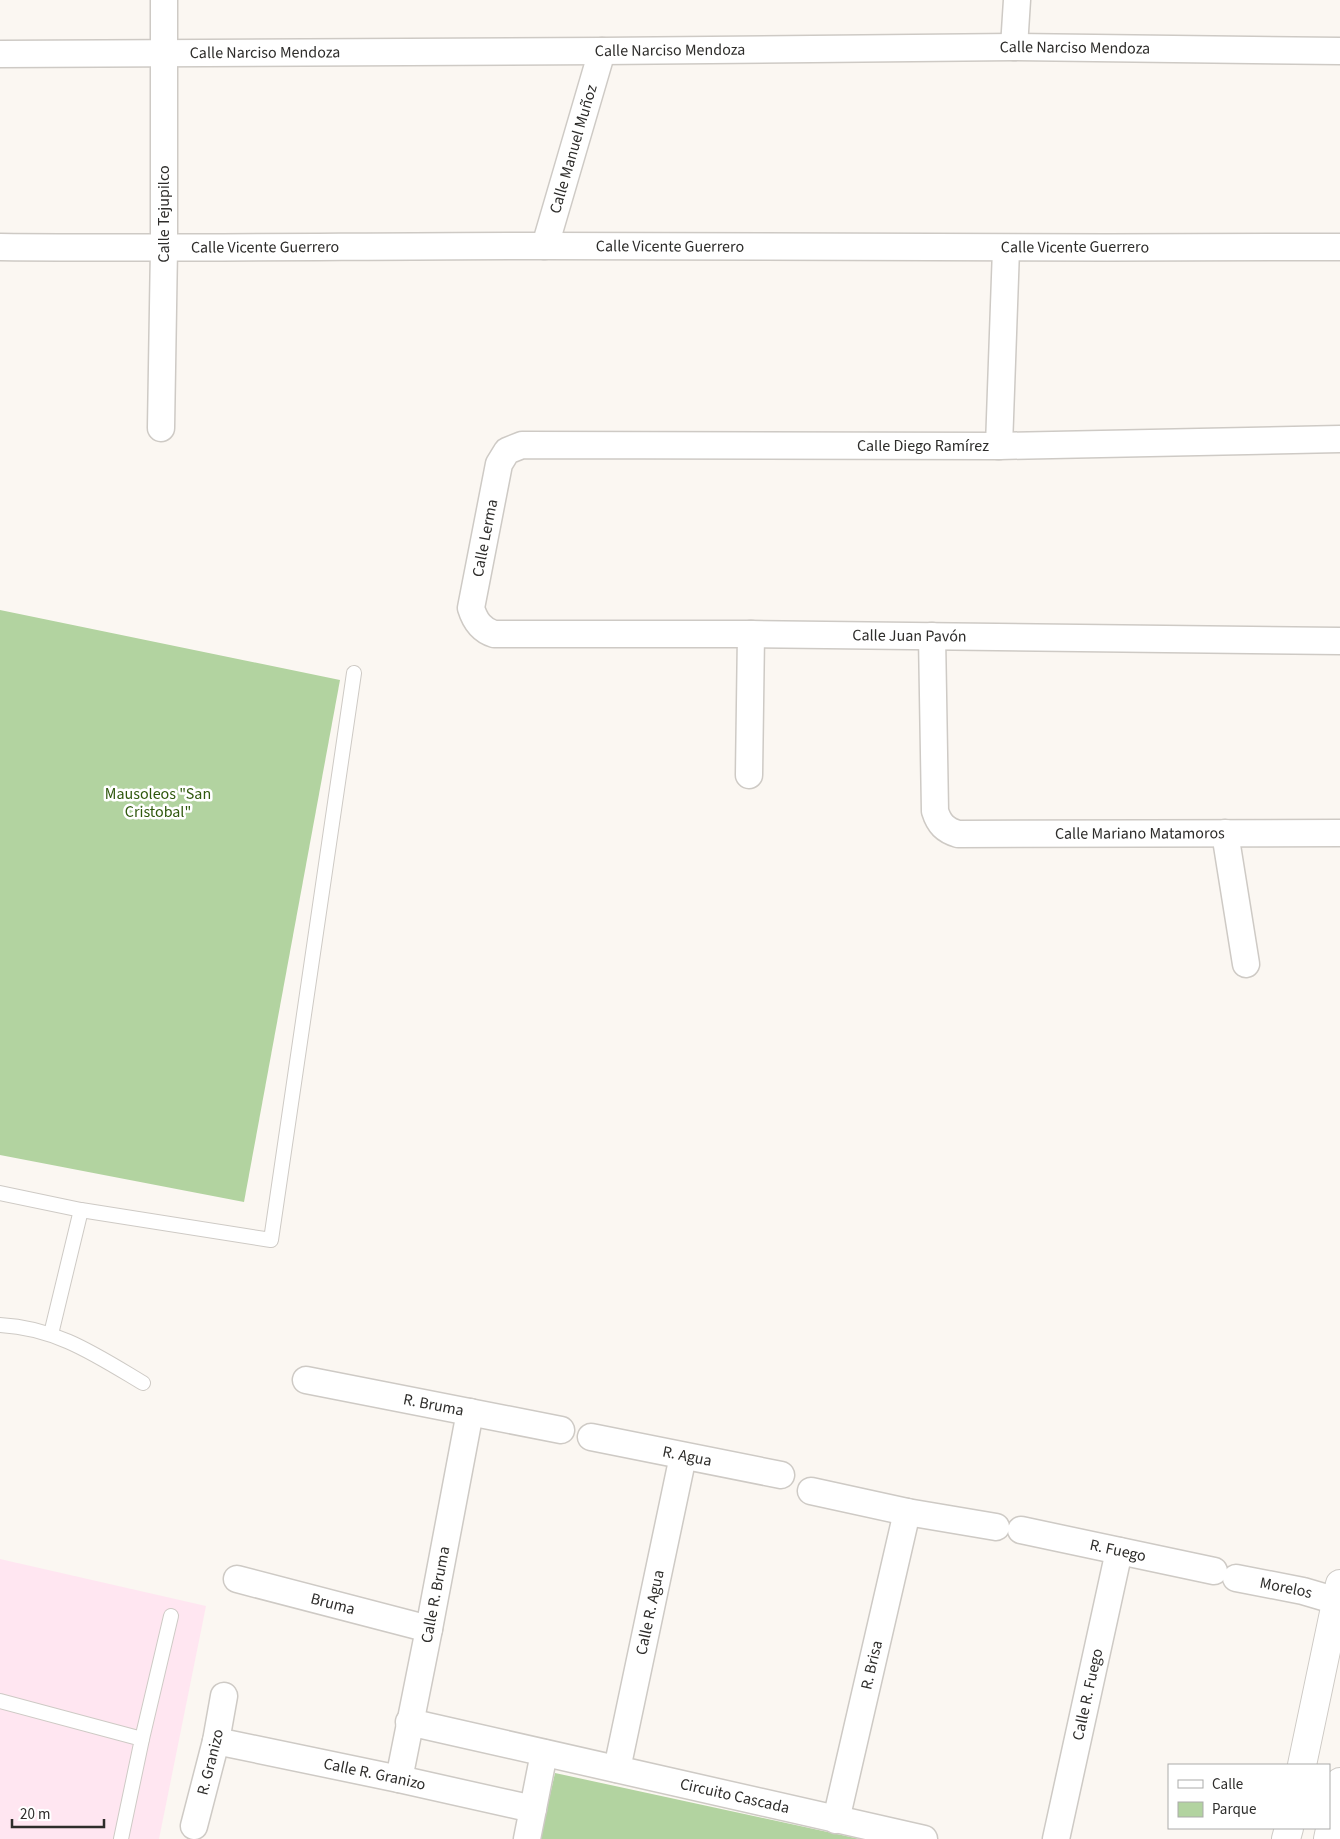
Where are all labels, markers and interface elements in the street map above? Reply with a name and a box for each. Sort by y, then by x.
street label: Calle Narciso Mendoza [1000,36,1150,60]
street label: Calle Narciso Mendoza [595,39,745,62]
street label: Calle Narciso Mendoza [190,41,340,64]
street label: Calle Manuel Muñoz [544,82,603,216]
street label: Calle Tejupilco [153,165,175,263]
street label: Calle Vicente Guerrero [596,235,744,258]
street label: Calle Vicente Guerrero [191,236,339,259]
street label: Calle Vicente Guerrero [1001,236,1149,258]
street label: Calle Diego Ramírez [857,435,989,457]
street label: Calle Lerma [467,497,503,579]
street label: Calle Juan Pavón [852,624,967,648]
park label: Mausoleos "San Cristobal" [105,783,211,823]
street label: Calle Mariano Matamoros [1055,822,1225,845]
street label: R. Bruma [401,1388,466,1422]
street label: R. Agua [660,1441,714,1472]
street label: R. Fuego [1088,1534,1148,1567]
street label: Calle R. Bruma [415,1544,455,1645]
street label: Calle R. Agua [630,1568,670,1657]
street label: Morelos [1258,1572,1315,1604]
street label: Bruma [308,1588,357,1620]
street label: R. Brisa [855,1638,888,1692]
street label: Calle R. Fuego [1067,1646,1108,1742]
street label: R. Granizo [191,1727,229,1798]
street label: Calle R. Granizo [321,1753,428,1796]
legend [1168,1764,1330,1829]
street label: Circuito Cascada [678,1773,792,1819]
text: Calle [1212,1774,1243,1795]
scale bar [12,1796,105,1828]
text: Parque [1212,1799,1256,1820]
text: 20 m [20,1804,50,1825]

